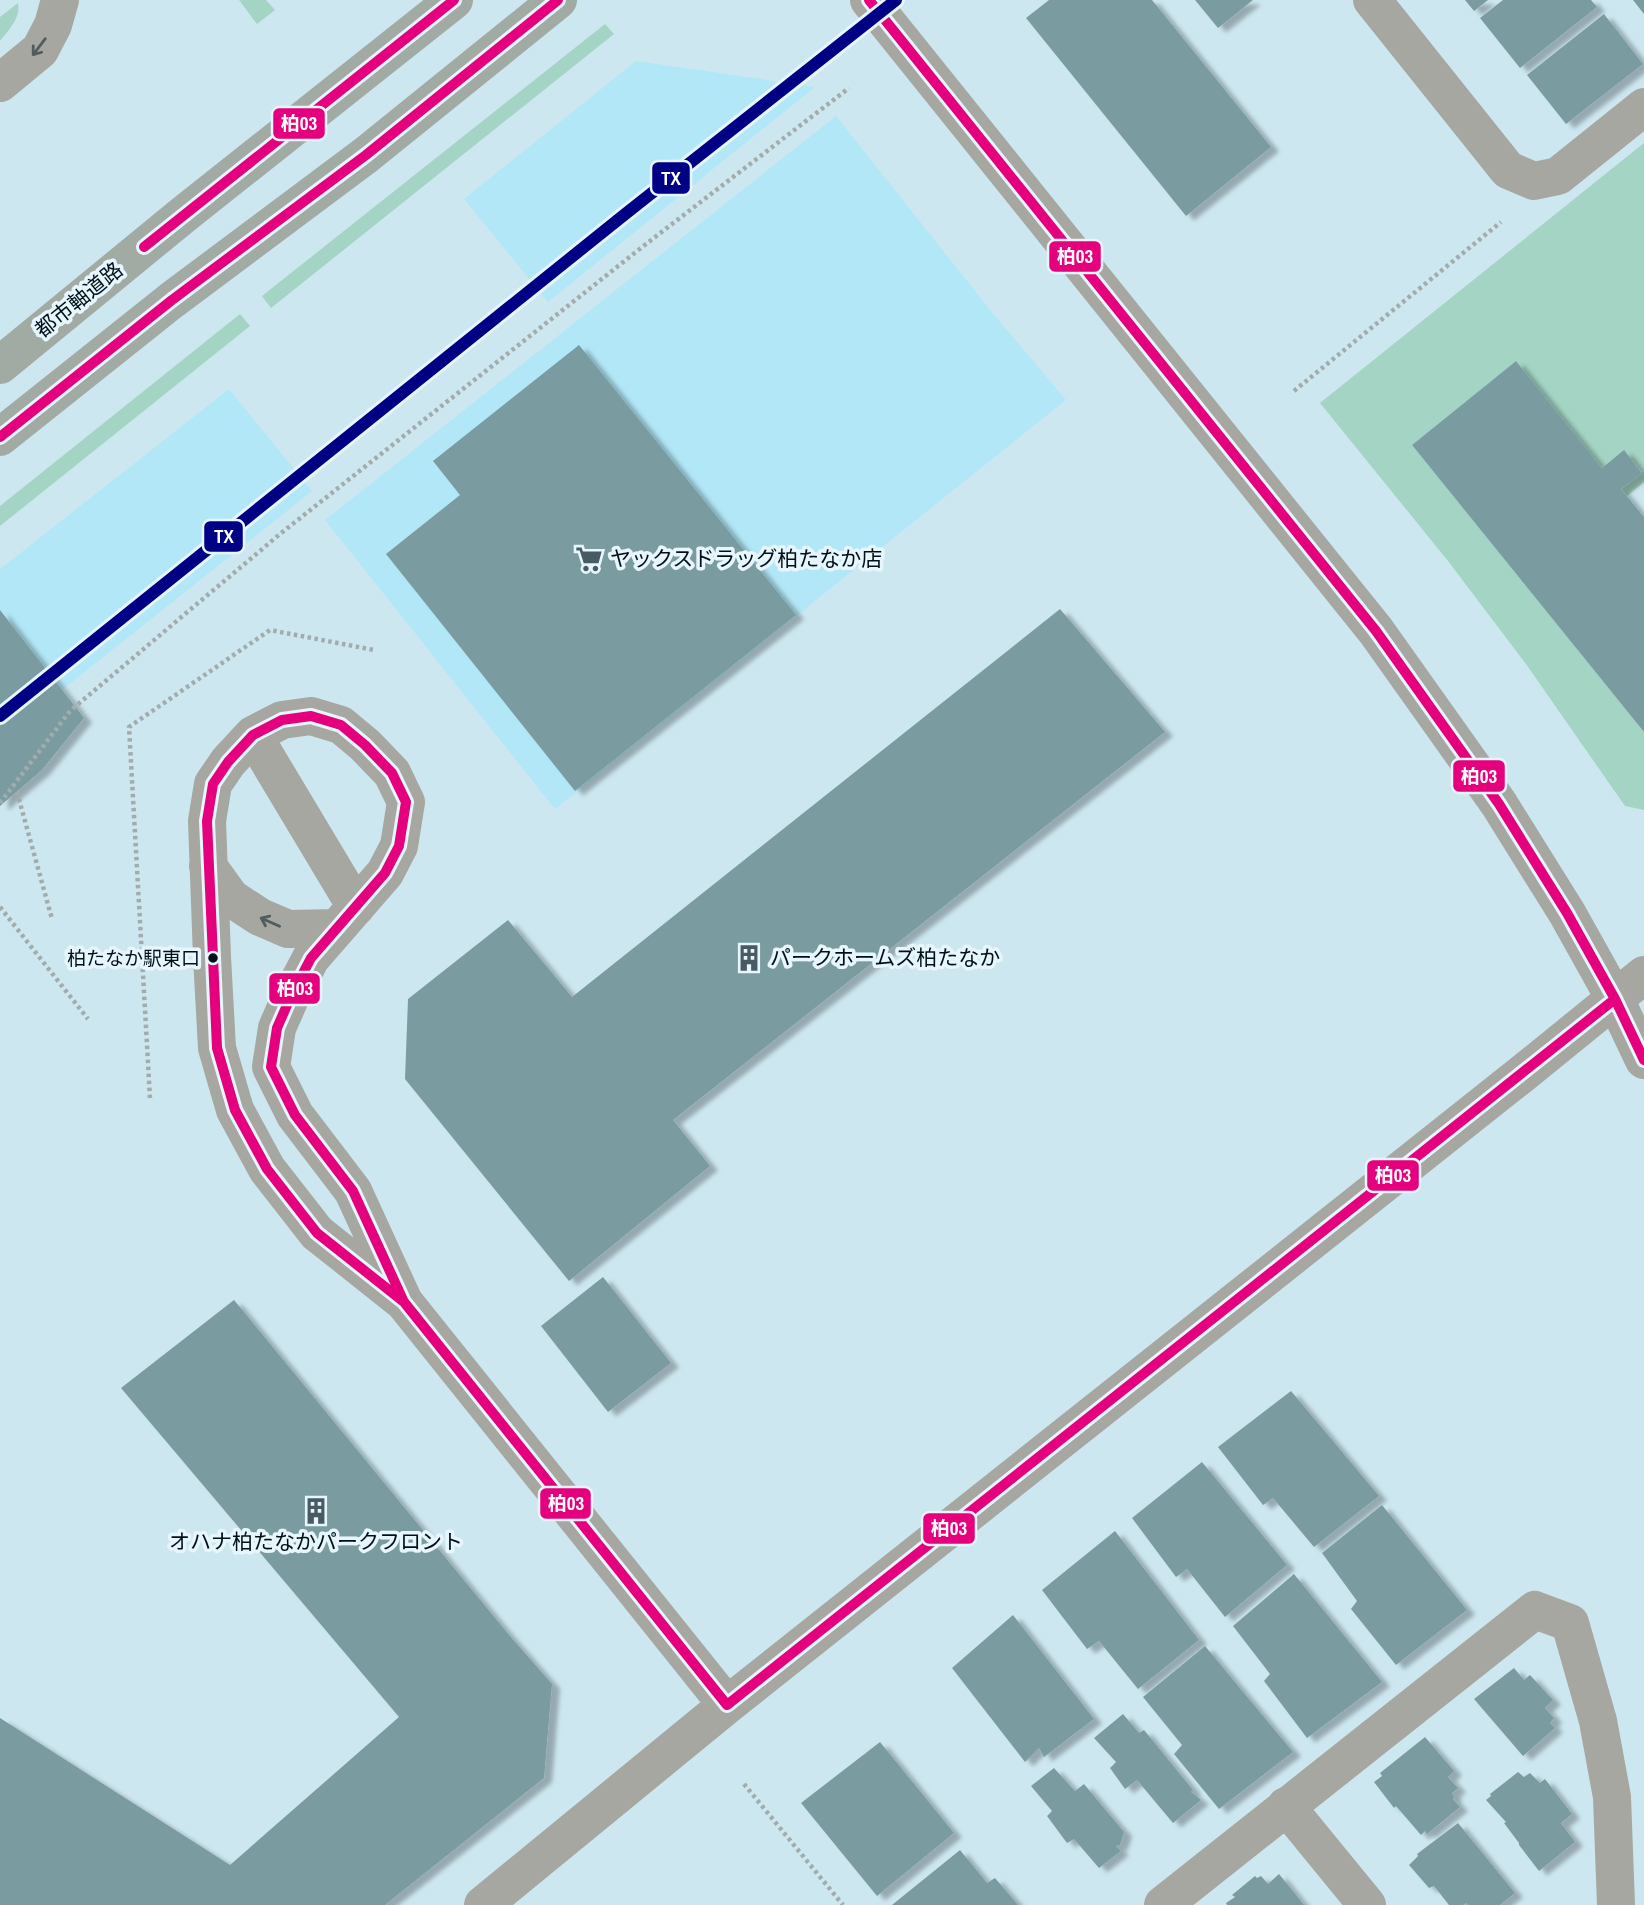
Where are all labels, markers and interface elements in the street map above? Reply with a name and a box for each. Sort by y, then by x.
one-way arrow [31,38,46,56]
line badge: 柏03 [272,107,326,140]
text: 柏03 [281,110,318,136]
line badge: TX [651,161,691,195]
text: TX [661,165,682,191]
line badge: 柏03 [1048,240,1102,273]
text: 柏03 [1057,243,1094,269]
street label: 都市軸道路 [29,255,129,344]
line badge: TX [203,520,244,553]
text: TX [214,523,235,549]
supermarket icon: ヤックスドラッグ柏たなか店 [574,544,604,574]
place label: ヤックスドラッグ柏たなか店 [610,544,882,573]
line badge: 柏03 [1452,759,1506,793]
text: 柏03 [1461,763,1498,789]
one-way arrow [260,915,282,928]
building icon: パークホームズ柏たなか [734,943,764,973]
place label: パークホームズ柏たなか [770,943,1000,972]
place label: 柏たなか駅東口 [67,945,200,971]
marker: 柏たなか駅東口 [206,951,220,965]
line badge: 柏03 [268,972,321,1005]
text: 柏03 [277,975,314,1001]
line badge: 柏03 [1366,1159,1420,1192]
text: 柏03 [1375,1162,1412,1188]
line badge: 柏03 [539,1487,592,1520]
text: 柏03 [548,1490,585,1516]
building icon: オハナ柏たなかパークフロント [301,1496,331,1526]
line badge: 柏03 [922,1512,976,1545]
text: 柏03 [931,1515,968,1541]
place label: オハナ柏たなかパークフロント [169,1527,463,1556]

